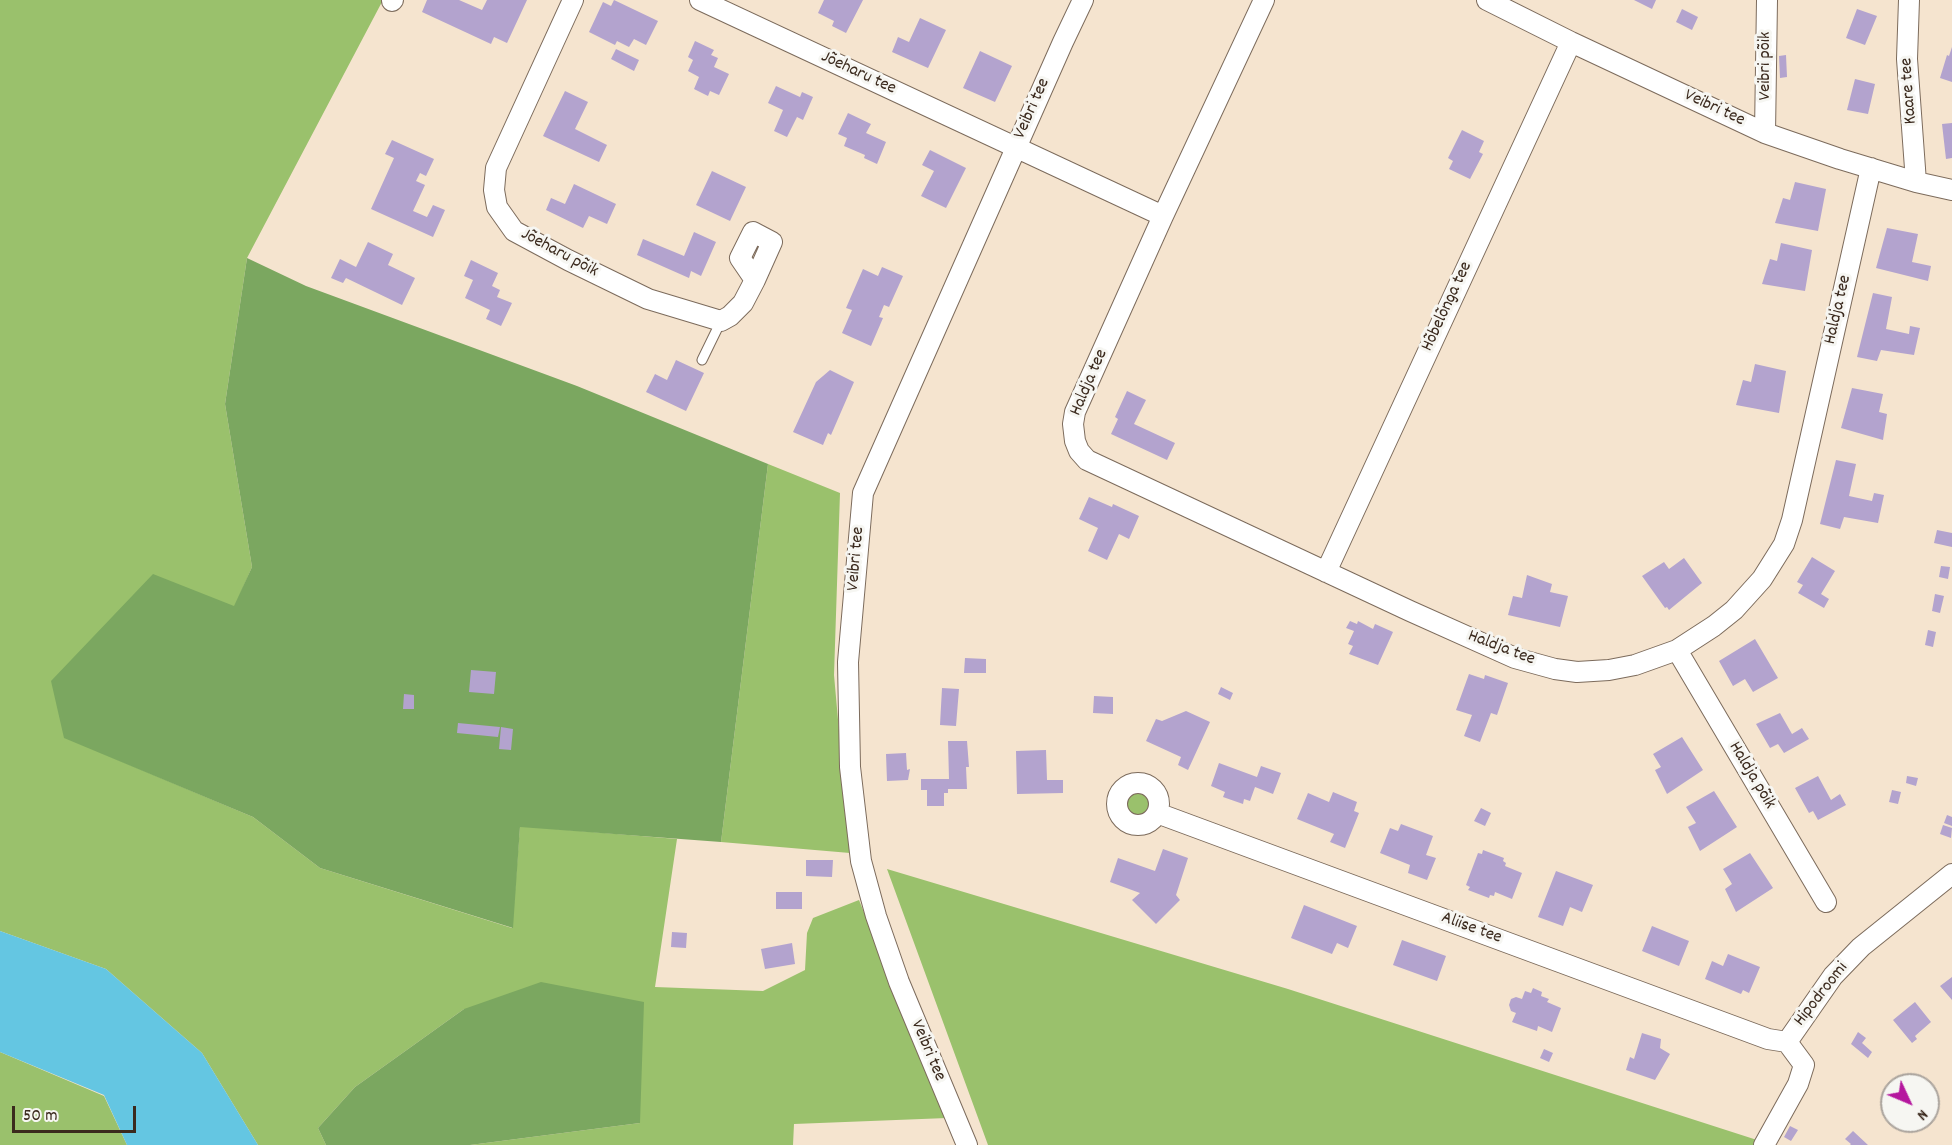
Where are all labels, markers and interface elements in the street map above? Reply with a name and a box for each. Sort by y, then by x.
street label: Veibri põik [1756,32,1778,100]
street label: Jõeharu tee [817,47,899,101]
street label: Kaare tee [1897,57,1923,125]
street label: Veibri tee [1010,75,1056,143]
street label: Veibri tee [1680,86,1748,132]
street label: Jõeharu põik [517,225,601,283]
street label: Hõbelõnga tee [1418,259,1478,355]
street label: Haldja tee [1821,273,1857,347]
street label: Haldja tee [1066,346,1114,420]
street label: Veibri tee [843,526,871,592]
street label: Haldja tee [1464,626,1538,672]
street label: Haldja põik [1723,738,1779,814]
street label: Aliise tee [1438,908,1504,950]
street label: Hipodroomi [1790,959,1854,1031]
street label: Veibri tee [905,1017,949,1085]
north arrow [1880,1073,1940,1133]
scale bar [15,1094,140,1132]
text: 50 m [23,1104,58,1129]
text: N [1911,1104,1933,1125]

